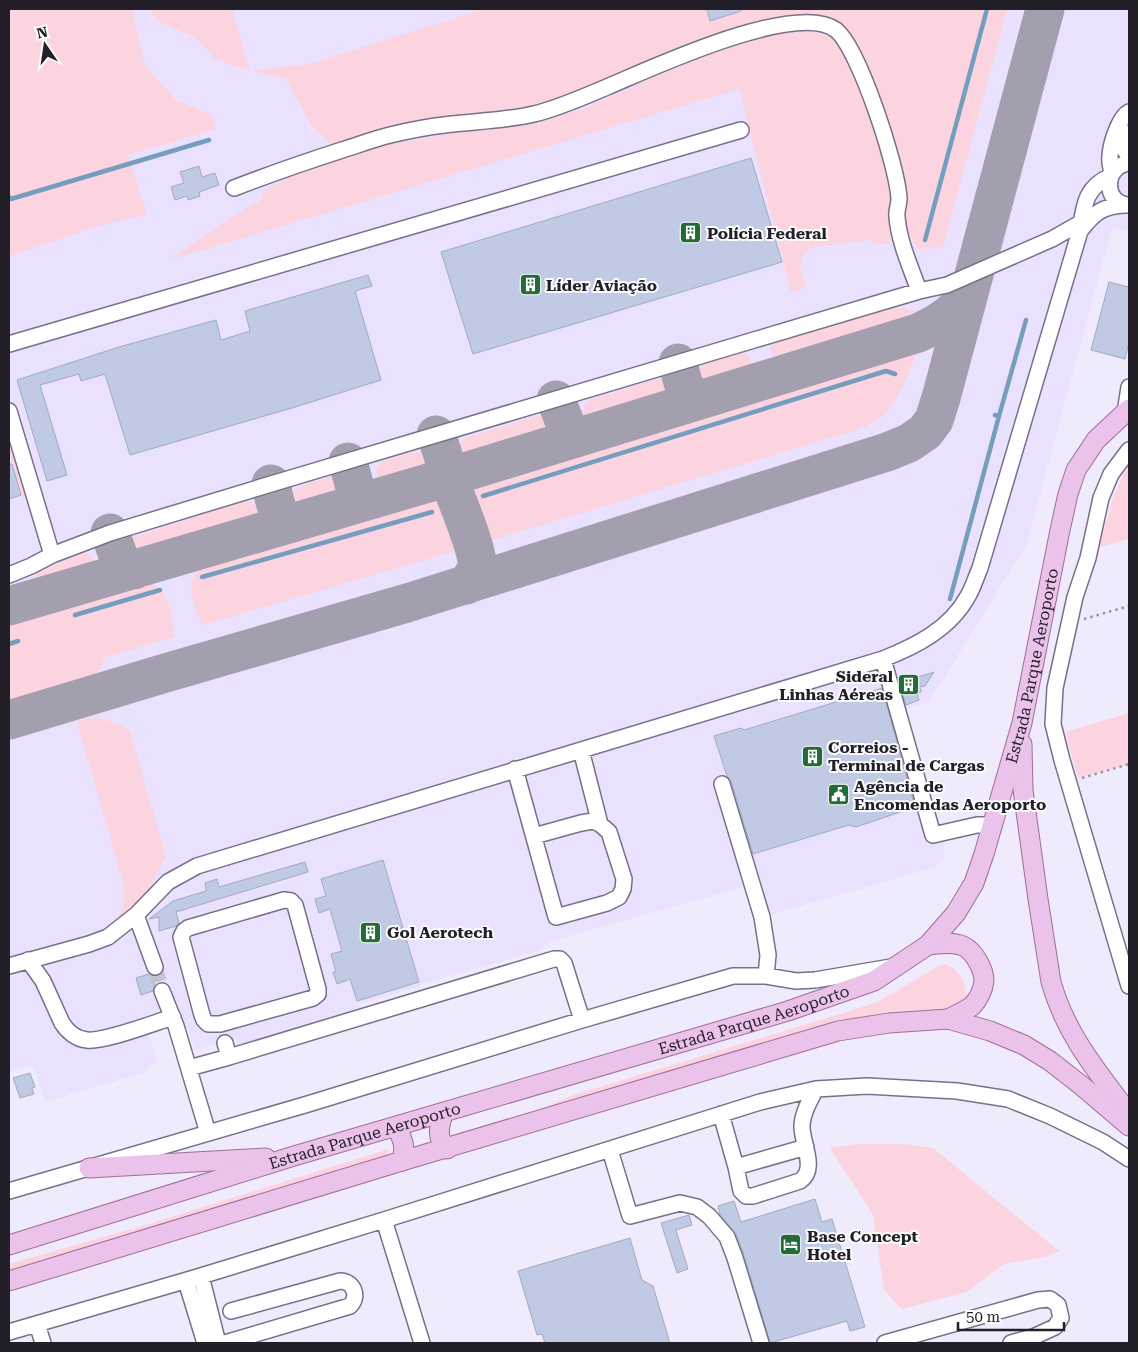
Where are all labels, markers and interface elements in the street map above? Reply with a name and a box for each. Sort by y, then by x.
north arrow [20,20,70,70]
text: N [35,23,49,41]
building icon: Polícia Federal [679,221,703,245]
place label: Polícia Federal [707,224,827,243]
building icon: Líder Aviação [518,273,542,297]
place label: Líder Aviação [546,276,657,295]
street label: Estrada Parque Aeroporto [1002,567,1062,766]
place label: Sideral Linhas Aéreas [779,667,894,704]
building icon: Sideral Linhas Aéreas [897,673,921,697]
place label: Correios - Terminal de Cargas [828,738,985,775]
building icon: Correios - Terminal de Cargas [800,744,824,768]
place label: Agência de Encomendas Aeroporto [854,777,1046,814]
public building icon: Agência de Encomendas Aeroporto [826,783,850,807]
building icon: Gol Aerotech [359,920,383,944]
place label: Gol Aerotech [387,923,493,942]
street label: Estrada Parque Aeroporto [656,981,852,1059]
street label: Estrada Parque Aeroporto [266,1099,463,1173]
place label: Base Concept Hotel [807,1227,918,1264]
hotel icon: Base Concept Hotel [779,1233,803,1257]
scale bar [958,1300,1064,1332]
text: 50 m [966,1308,1001,1326]

